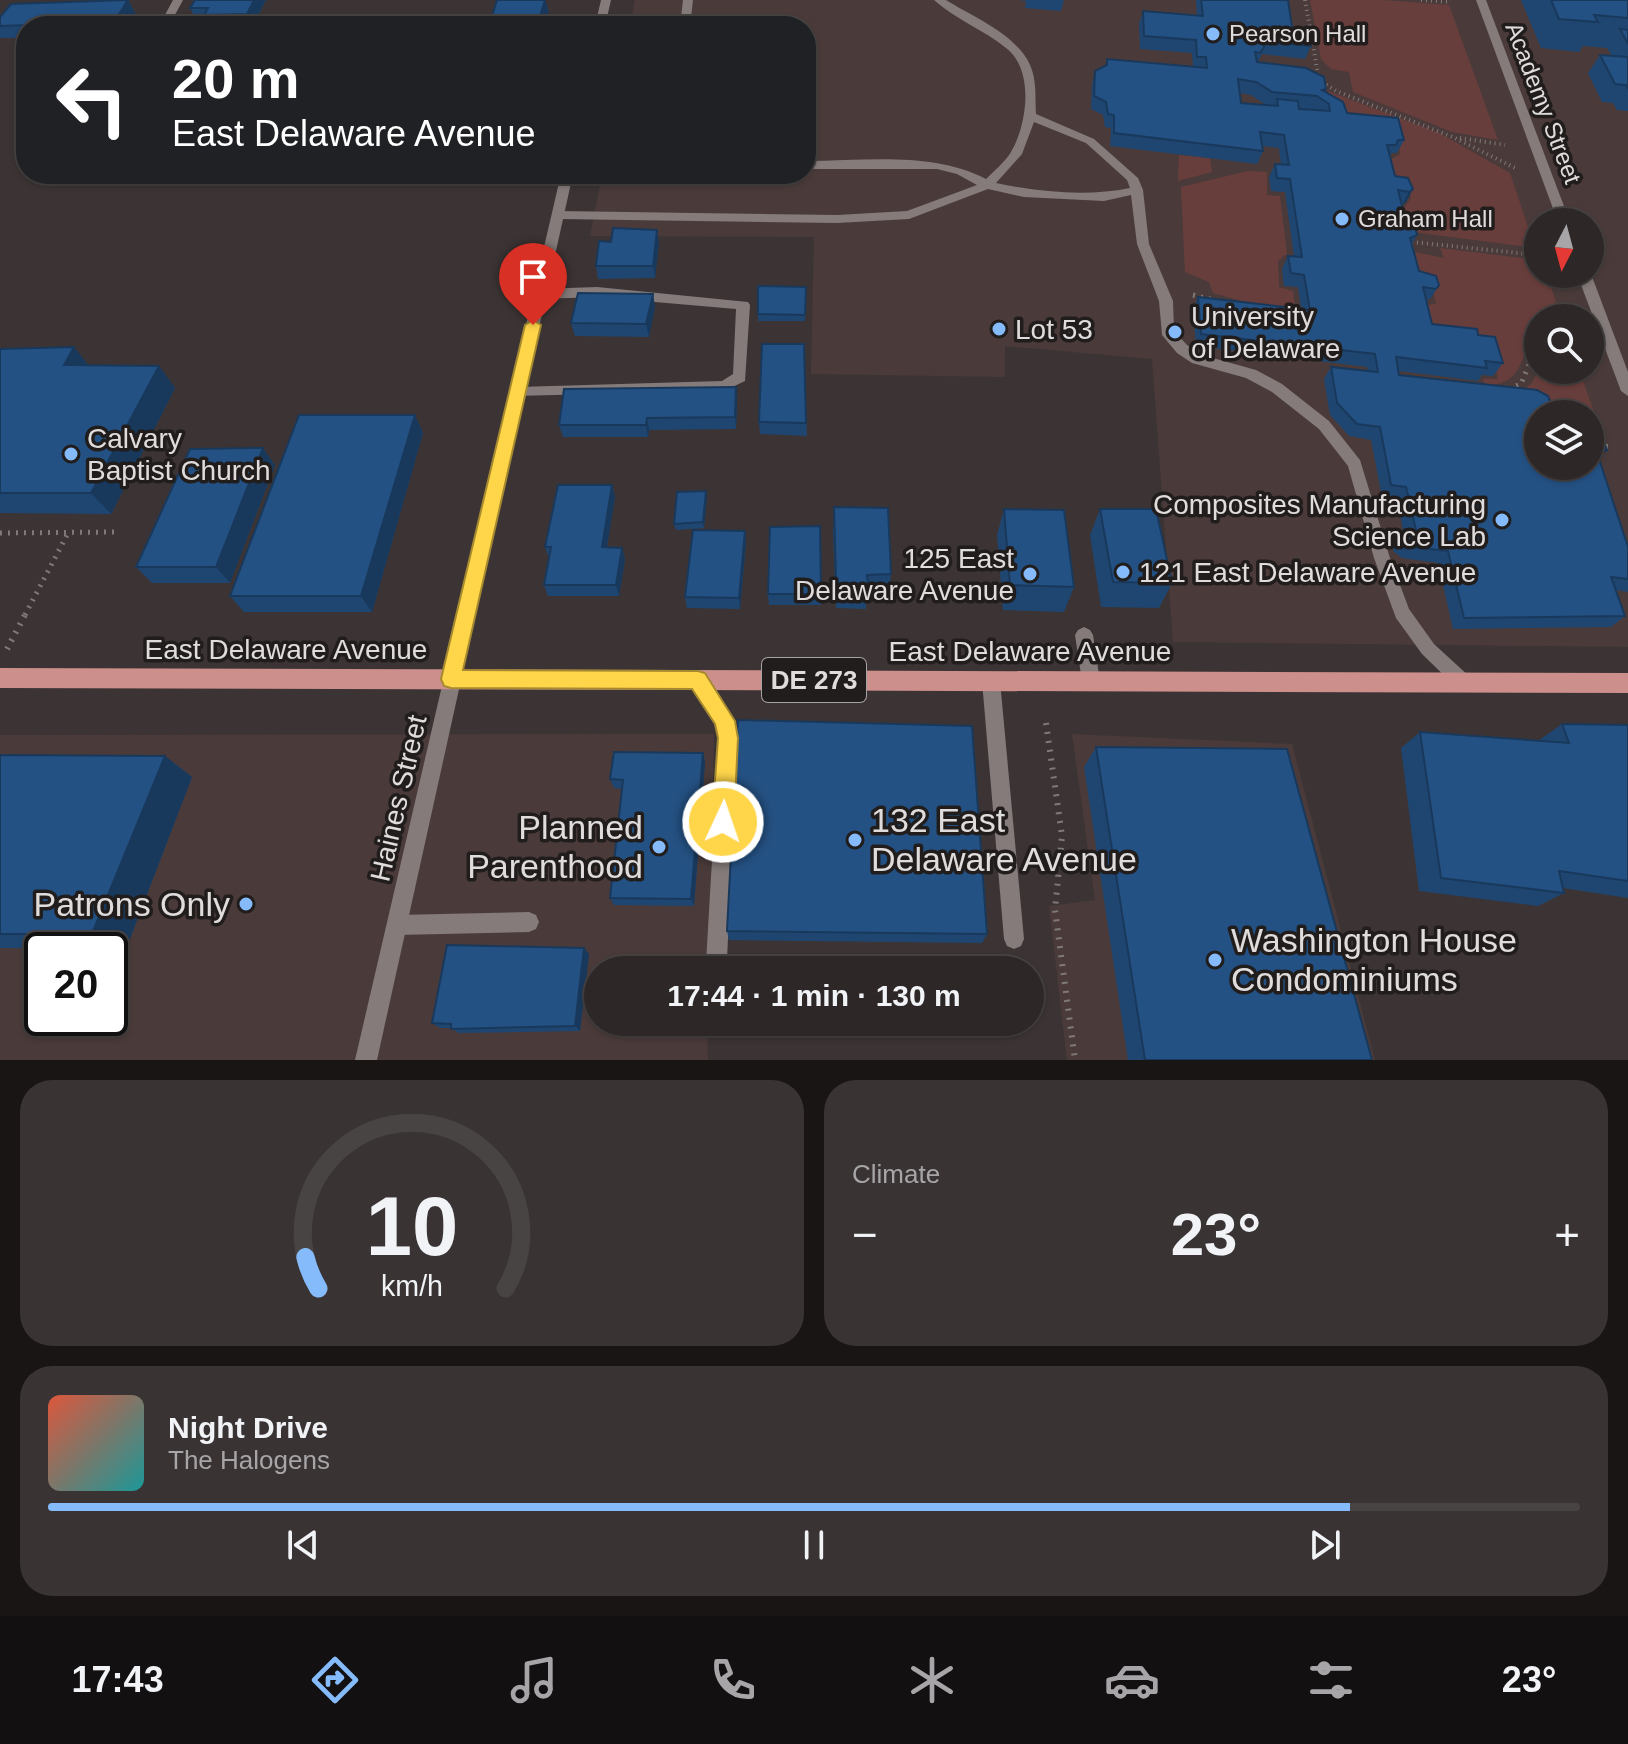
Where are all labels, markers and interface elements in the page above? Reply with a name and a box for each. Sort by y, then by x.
street label: Academy Street [1500,18,1587,188]
place label: Pearson Hall [1229,20,1366,47]
marker: Pearson Hall [1204,25,1222,43]
text: 20 m [172,47,300,110]
icon: left [40,48,144,152]
text: East Delaware Avenue [172,113,536,154]
place label: Graham Hall [1358,205,1493,232]
north arrow [1524,208,1604,288]
map controls [1524,208,1604,480]
marker: Graham Hall [1333,210,1351,228]
pin [499,243,567,325]
icon: arrive [511,255,555,299]
place label: University of Delaware [1191,301,1340,364]
button: search [1524,304,1604,384]
place label: Lot 53 [1015,314,1093,345]
marker: Lot 53 [990,320,1008,338]
marker: University of Delaware [1166,323,1184,341]
button: layers [1524,400,1604,480]
place label: Calvary Baptist Church [87,423,271,486]
marker: Calvary Baptist Church [62,445,80,463]
place label: Composites Manufacturing Science Lab [1153,489,1486,552]
marker: Composites Manufacturing Science Lab [1493,511,1511,529]
place label: 125 East Delaware Avenue [795,543,1014,606]
place label: 121 East Delaware Avenue [1139,557,1476,588]
marker: 121 East Delaware Avenue [1114,563,1132,581]
marker: 125 East Delaware Avenue [1021,565,1039,583]
street label: East Delaware Avenue [145,634,427,665]
street label: East Delaware Avenue [889,636,1171,667]
road number: DE 273 [762,658,866,702]
street label: Haines Street [364,712,433,884]
position arrow [681,780,765,864]
place label: 132 East Delaware Avenue [871,801,1137,878]
place label: Planned Parenthood [467,808,643,885]
marker: 132 East Delaware Avenue [846,831,864,849]
marker: Planned Parenthood [650,838,668,856]
place label: Patrons Only [33,885,230,923]
marker: Patrons Only [237,895,255,913]
place label: Washington House Condominiums [1231,921,1517,998]
speed limit sign: 20 [24,932,128,1036]
marker: Washington House Condominiums [1206,951,1224,969]
text: 17:44 · 1 min · 130 m [667,979,961,1012]
text: Climate [852,1159,940,1189]
text: 10 [366,1180,458,1273]
text: 23° [1171,1201,1261,1268]
text: − [852,1210,878,1259]
text: + [1554,1210,1580,1259]
text: km/h [381,1270,443,1302]
text: Night Drive [168,1411,328,1444]
text: The Halogens [168,1445,330,1475]
icon: previous [281,1523,325,1567]
icon: pause [792,1523,836,1567]
icon: next [1303,1523,1347,1567]
icon: directions [307,1652,363,1708]
icon: music [506,1652,562,1708]
icon: phone [705,1652,761,1708]
icon: climate [904,1652,960,1708]
icon: car [1104,1652,1160,1708]
icon: filters [1303,1652,1359,1708]
text: 17:43 [72,1659,164,1700]
text: 23° [1502,1659,1556,1700]

